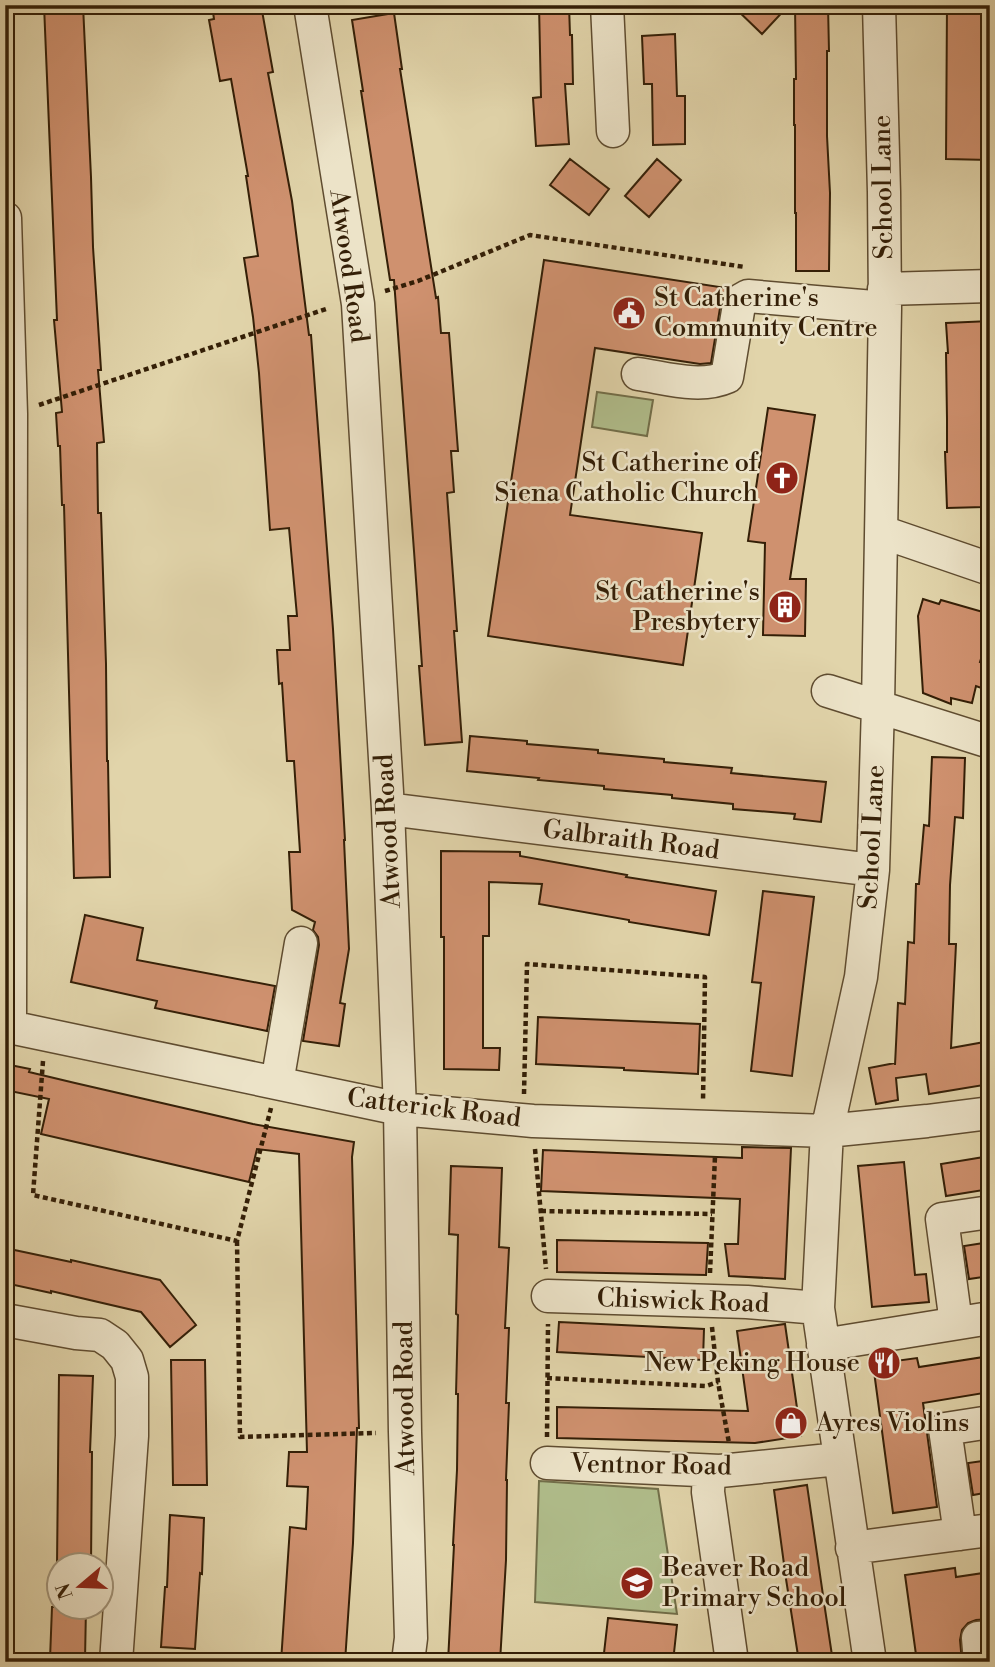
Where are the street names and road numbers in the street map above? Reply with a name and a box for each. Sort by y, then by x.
street label: School Lane [866,114,900,260]
street label: Atwood Road [322,186,376,345]
street label: Atwood Road [368,753,408,910]
street label: School Lane [852,764,892,910]
street label: Galbraith Road [541,813,722,867]
street label: Catterick Road [345,1081,523,1135]
street label: Chiswick Road [596,1282,770,1320]
street label: Atwood Road [388,1320,422,1476]
street label: Ventnor Road [569,1448,732,1482]

